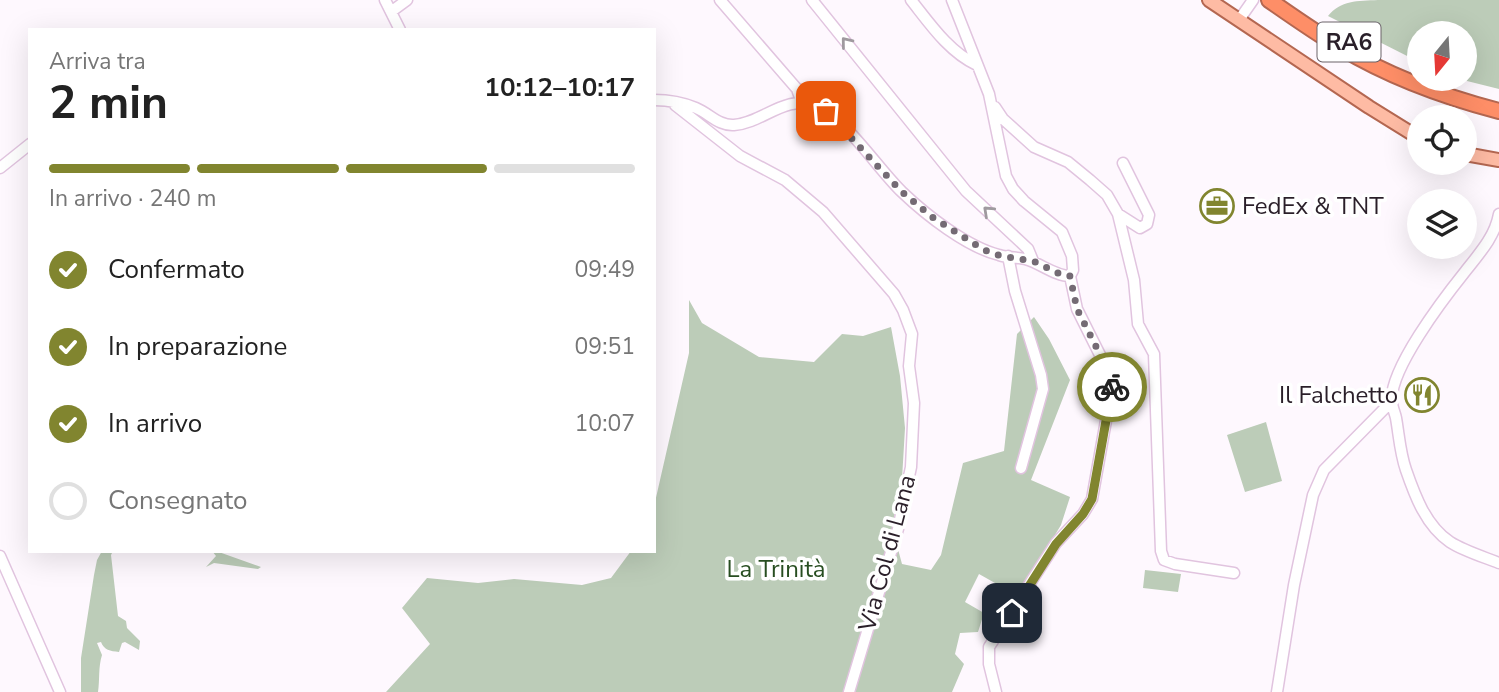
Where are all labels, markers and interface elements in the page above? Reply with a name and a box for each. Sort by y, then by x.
north arrow [1407,21,1477,91]
map controls [1407,21,1477,259]
road number: RA6 [1318,22,1380,61]
one-way arrow [842,38,854,51]
text: Arriva tra [49,46,146,77]
text: 10:12–10:17 [484,70,635,105]
text: 2 min [49,71,168,134]
pin [796,81,856,141]
icon: bag [807,92,845,130]
button: locate [1407,105,1477,175]
text: In arrivo · 240 m [49,183,216,214]
office icon: FedEx & TNT [1198,187,1236,225]
button: layers [1407,189,1477,259]
place label: FedEx & TNT [1242,190,1384,222]
one-way arrow [983,207,996,219]
icon: check [49,251,87,289]
text: Confermato [108,252,245,287]
text: 09:49 [575,254,635,285]
icon: check [49,328,87,366]
text: In preparazione [108,329,287,364]
text: 09:51 [575,331,635,362]
courier [1077,352,1147,422]
icon: bike [1093,368,1131,406]
restaurant icon: Il Falchetto [1403,376,1441,414]
place label: Il Falchetto [1279,379,1398,411]
icon: check [49,405,87,443]
text: In arrivo [108,406,202,441]
text: 10:07 [575,408,635,439]
street label: Via Col di Lana [850,471,923,636]
text: Consegnato [108,483,247,518]
park label: La Trinità [726,553,826,585]
pin [982,583,1042,643]
icon: home [993,594,1031,632]

